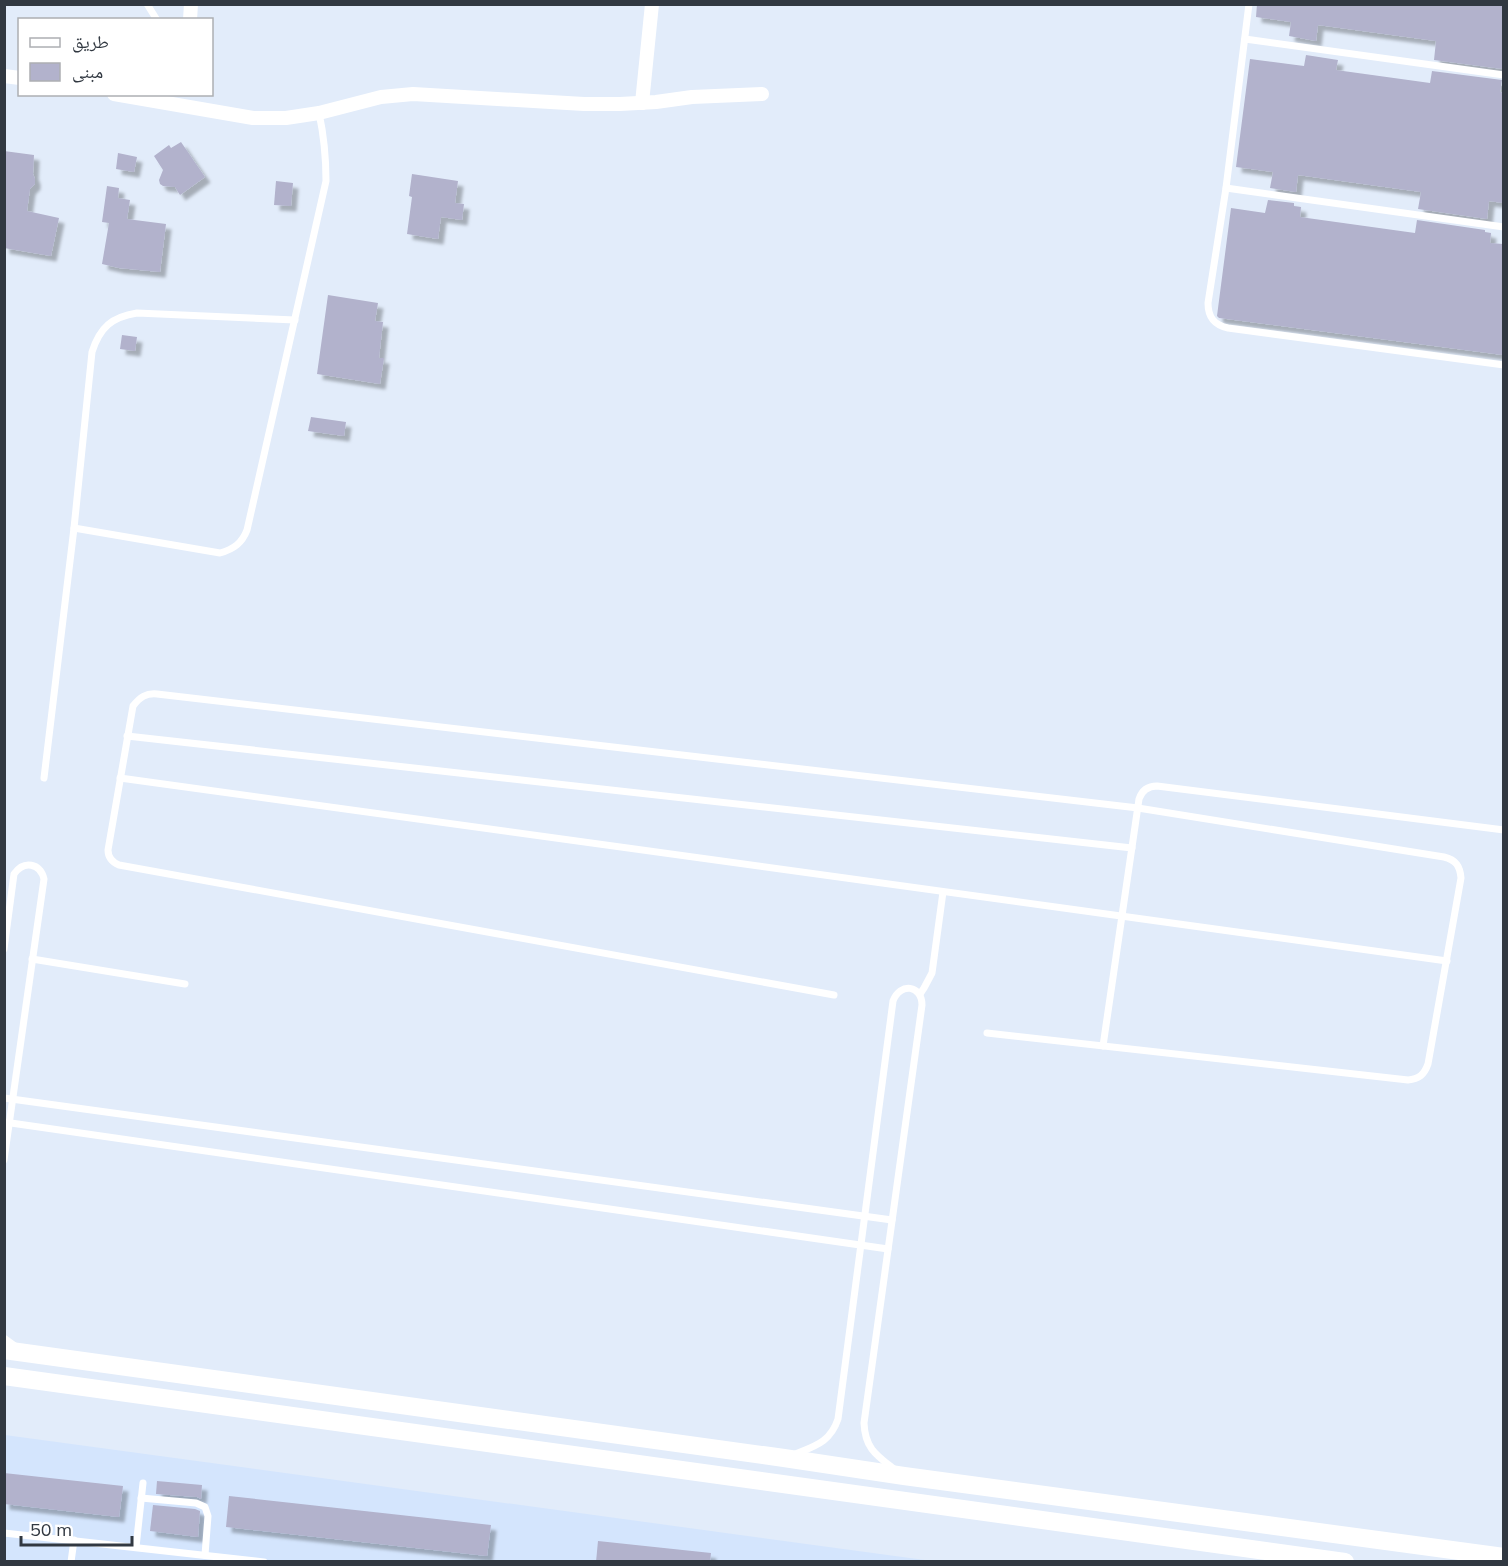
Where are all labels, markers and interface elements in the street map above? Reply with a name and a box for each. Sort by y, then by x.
legend [18,18,213,96]
text: طريق [72,30,109,53]
text: مبنى [72,60,103,83]
scale bar [21,1509,132,1547]
text: 50 m [30,1518,72,1541]

